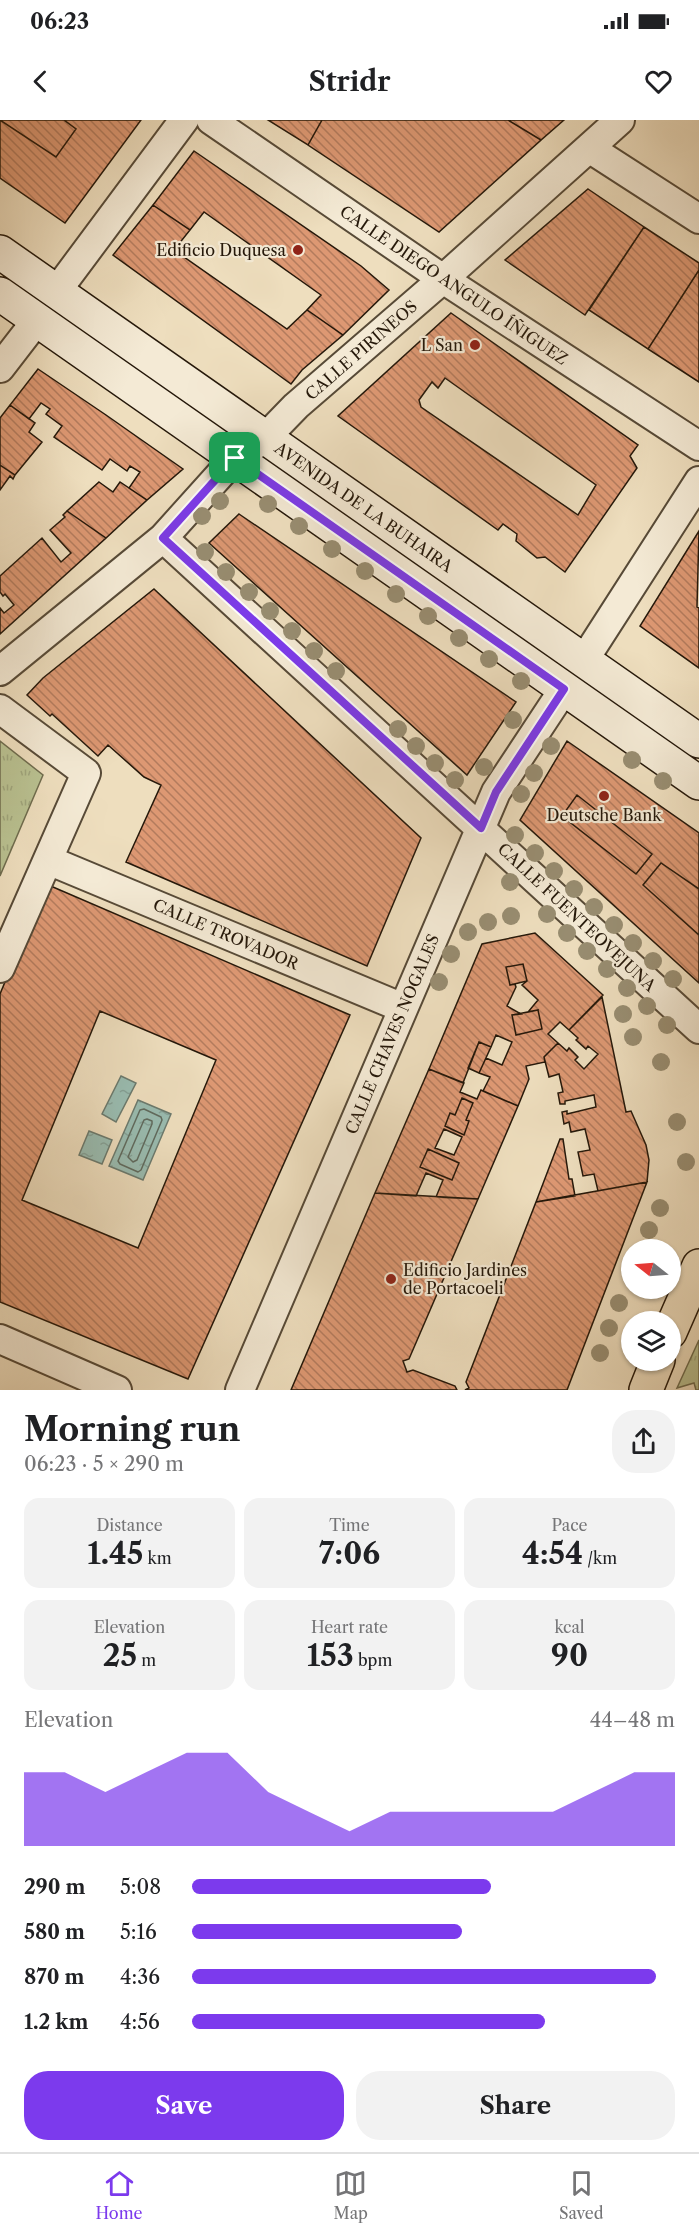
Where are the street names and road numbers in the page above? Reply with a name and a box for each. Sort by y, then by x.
street label: CALLE DIEGO ANGULO ÍÑIGUEZ [336,200,572,369]
street label: CALLE PIRINEOS [301,296,421,404]
street label: AVENIDA DE LA BUHAIRA [270,437,458,577]
street label: CALLE FUENTEOVEJUNA [494,838,661,996]
street label: CALLE TROVADOR [150,894,303,974]
street label: CALLE CHAVES NOGALES [341,931,443,1137]

